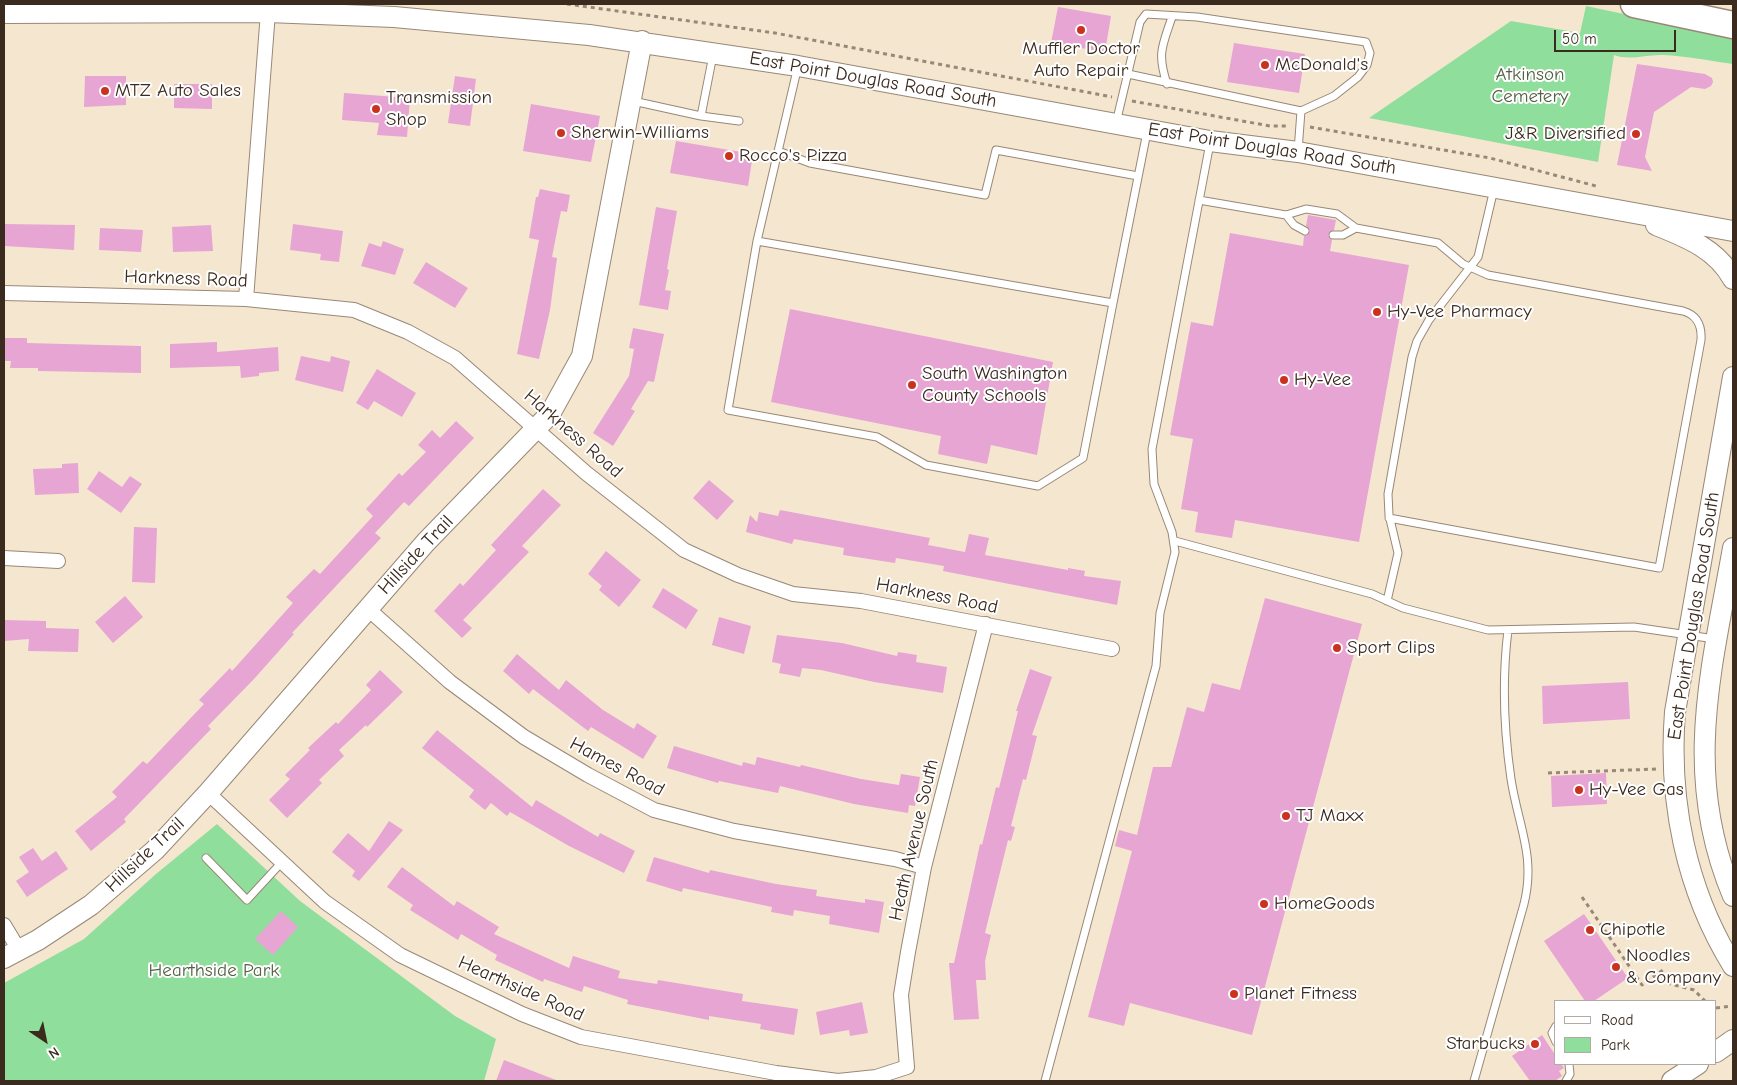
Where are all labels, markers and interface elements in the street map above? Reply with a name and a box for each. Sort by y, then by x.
scale bar [1557,20,1680,52]
marker: Muffler Doctor Auto Repair [1075,24,1087,36]
text: 50 m [1562,30,1597,48]
place label: Muffler Doctor Auto Repair [1022,38,1140,82]
street label: East Point Douglas Road South [748,47,998,113]
place label: McDonald's [1275,54,1368,76]
marker: McDonald's [1259,59,1271,71]
park label: Atkinson Cemetery [1492,64,1568,108]
place label: MTZ Auto Sales [115,80,241,102]
marker: MTZ Auto Sales [99,85,111,97]
place label: Transmission Shop [386,87,492,131]
marker: Transmission Shop [370,103,382,115]
street label: East Point Douglas Road South [1146,118,1398,180]
place label: Sherwin-Williams [571,122,709,144]
place label: J&R Diversified [1505,123,1626,145]
marker: Sherwin-Williams [555,127,567,139]
marker: J&R Diversified [1630,128,1642,140]
place label: Rocco's Pizza [739,145,847,167]
marker: Rocco's Pizza [723,150,735,162]
street label: Harkness Road [124,265,248,293]
place label: Hy-Vee Pharmacy [1387,301,1532,323]
marker: Hy-Vee Pharmacy [1371,306,1383,318]
place label: South Washington County Schools [922,363,1068,407]
place label: Hy-Vee [1294,369,1351,391]
marker: Hy-Vee [1278,374,1290,386]
marker: South Washington County Schools [906,379,918,391]
street label: Harkness Road [519,385,627,483]
street label: East Point Douglas Road South [1663,490,1725,742]
street label: Hillside Trail [374,511,458,599]
street label: Harkness Road [874,573,1000,619]
place label: Sport Clips [1347,637,1435,659]
marker: Sport Clips [1331,642,1343,654]
street label: Hames Road [566,733,668,801]
street label: Heath Avenue South [884,757,944,923]
place label: Hy-Vee Gas [1589,779,1684,801]
marker: Hy-Vee Gas [1573,784,1585,796]
place label: TJ Maxx [1296,805,1364,827]
marker: TJ Maxx [1280,810,1292,822]
street label: Hillside Trail [101,813,189,897]
place label: HomeGoods [1274,893,1375,915]
marker: HomeGoods [1258,898,1270,910]
place label: Chipotle [1600,919,1665,941]
marker: Chipotle [1584,924,1596,936]
place label: Noodles & Company [1626,945,1721,989]
street label: Hearthside Road [455,951,587,1027]
park label: Hearthside Park [149,960,279,982]
marker: Noodles & Company [1610,961,1622,973]
place label: Planet Fitness [1244,983,1357,1005]
marker: Planet Fitness [1228,988,1240,1000]
legend [1554,1000,1717,1065]
text: Road [1601,1011,1633,1029]
north arrow [20,1015,70,1065]
place label: Starbucks [1446,1033,1525,1055]
text: Park [1601,1036,1630,1054]
marker: Starbucks [1529,1038,1541,1050]
text: N [45,1043,62,1062]

